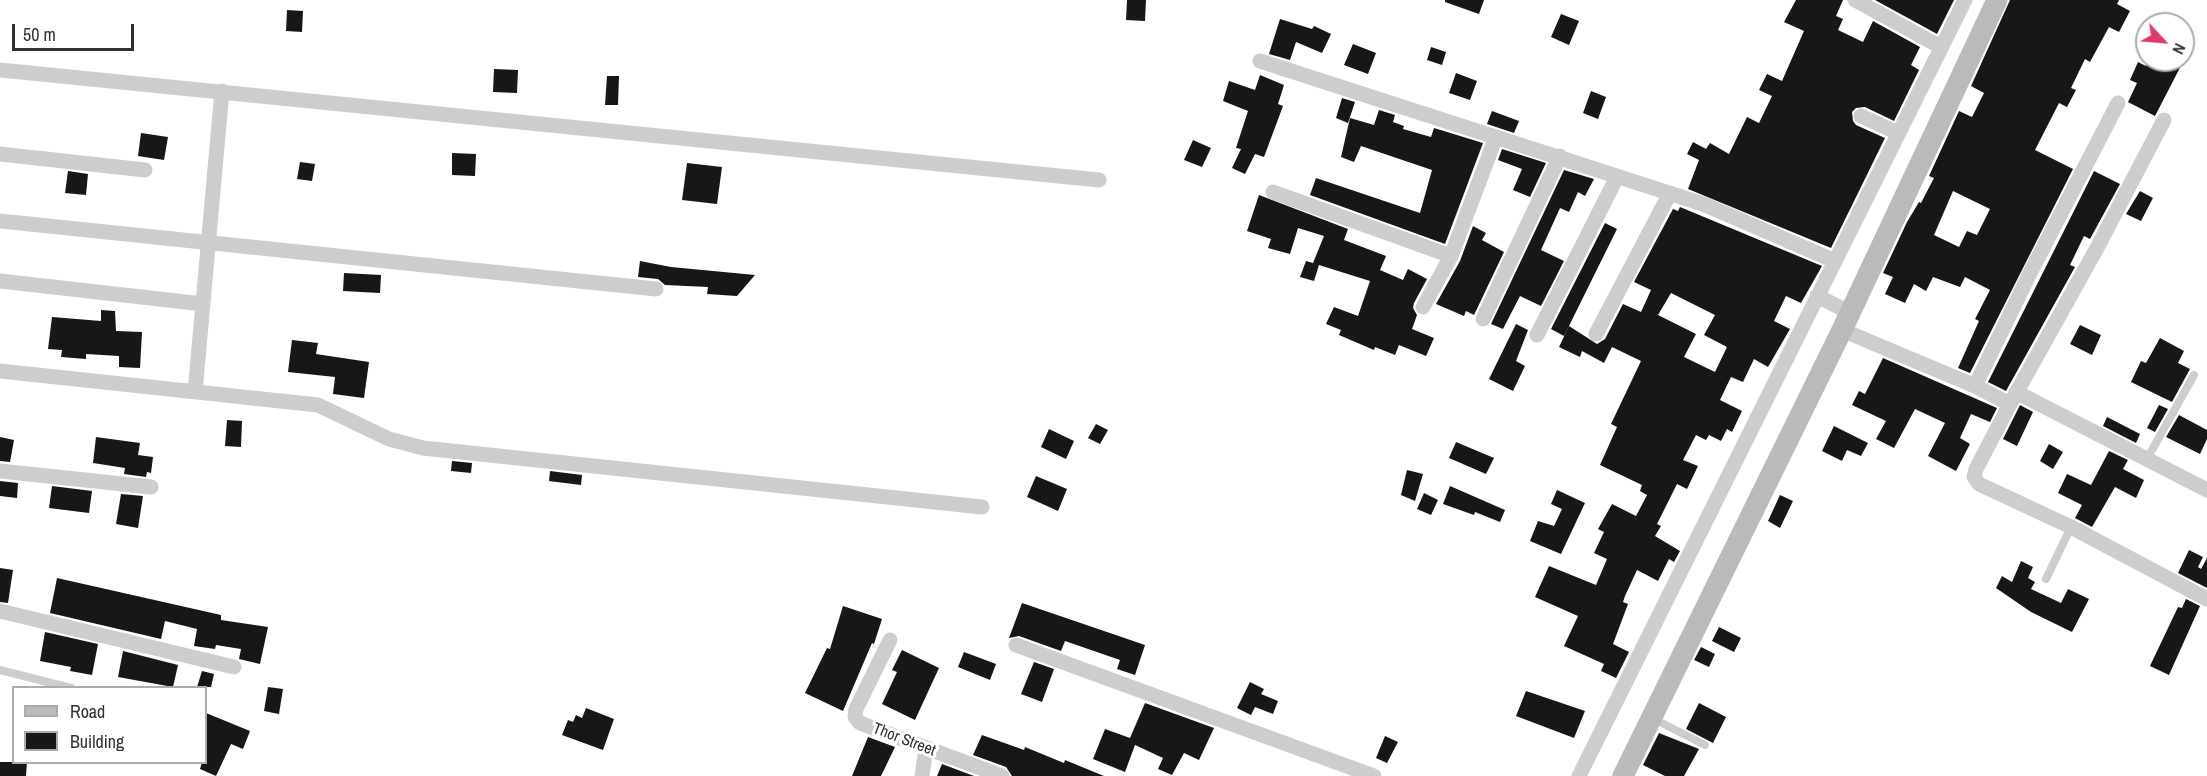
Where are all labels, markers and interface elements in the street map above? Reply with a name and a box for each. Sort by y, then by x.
scale bar [15,12,136,50]
north arrow [2135,12,2195,72]
text: 50 m [23,22,56,47]
text: N [2167,40,2191,58]
legend [12,686,207,764]
text: Road [70,699,105,724]
street label: Thor Street [870,719,938,761]
text: Building [70,729,124,754]

